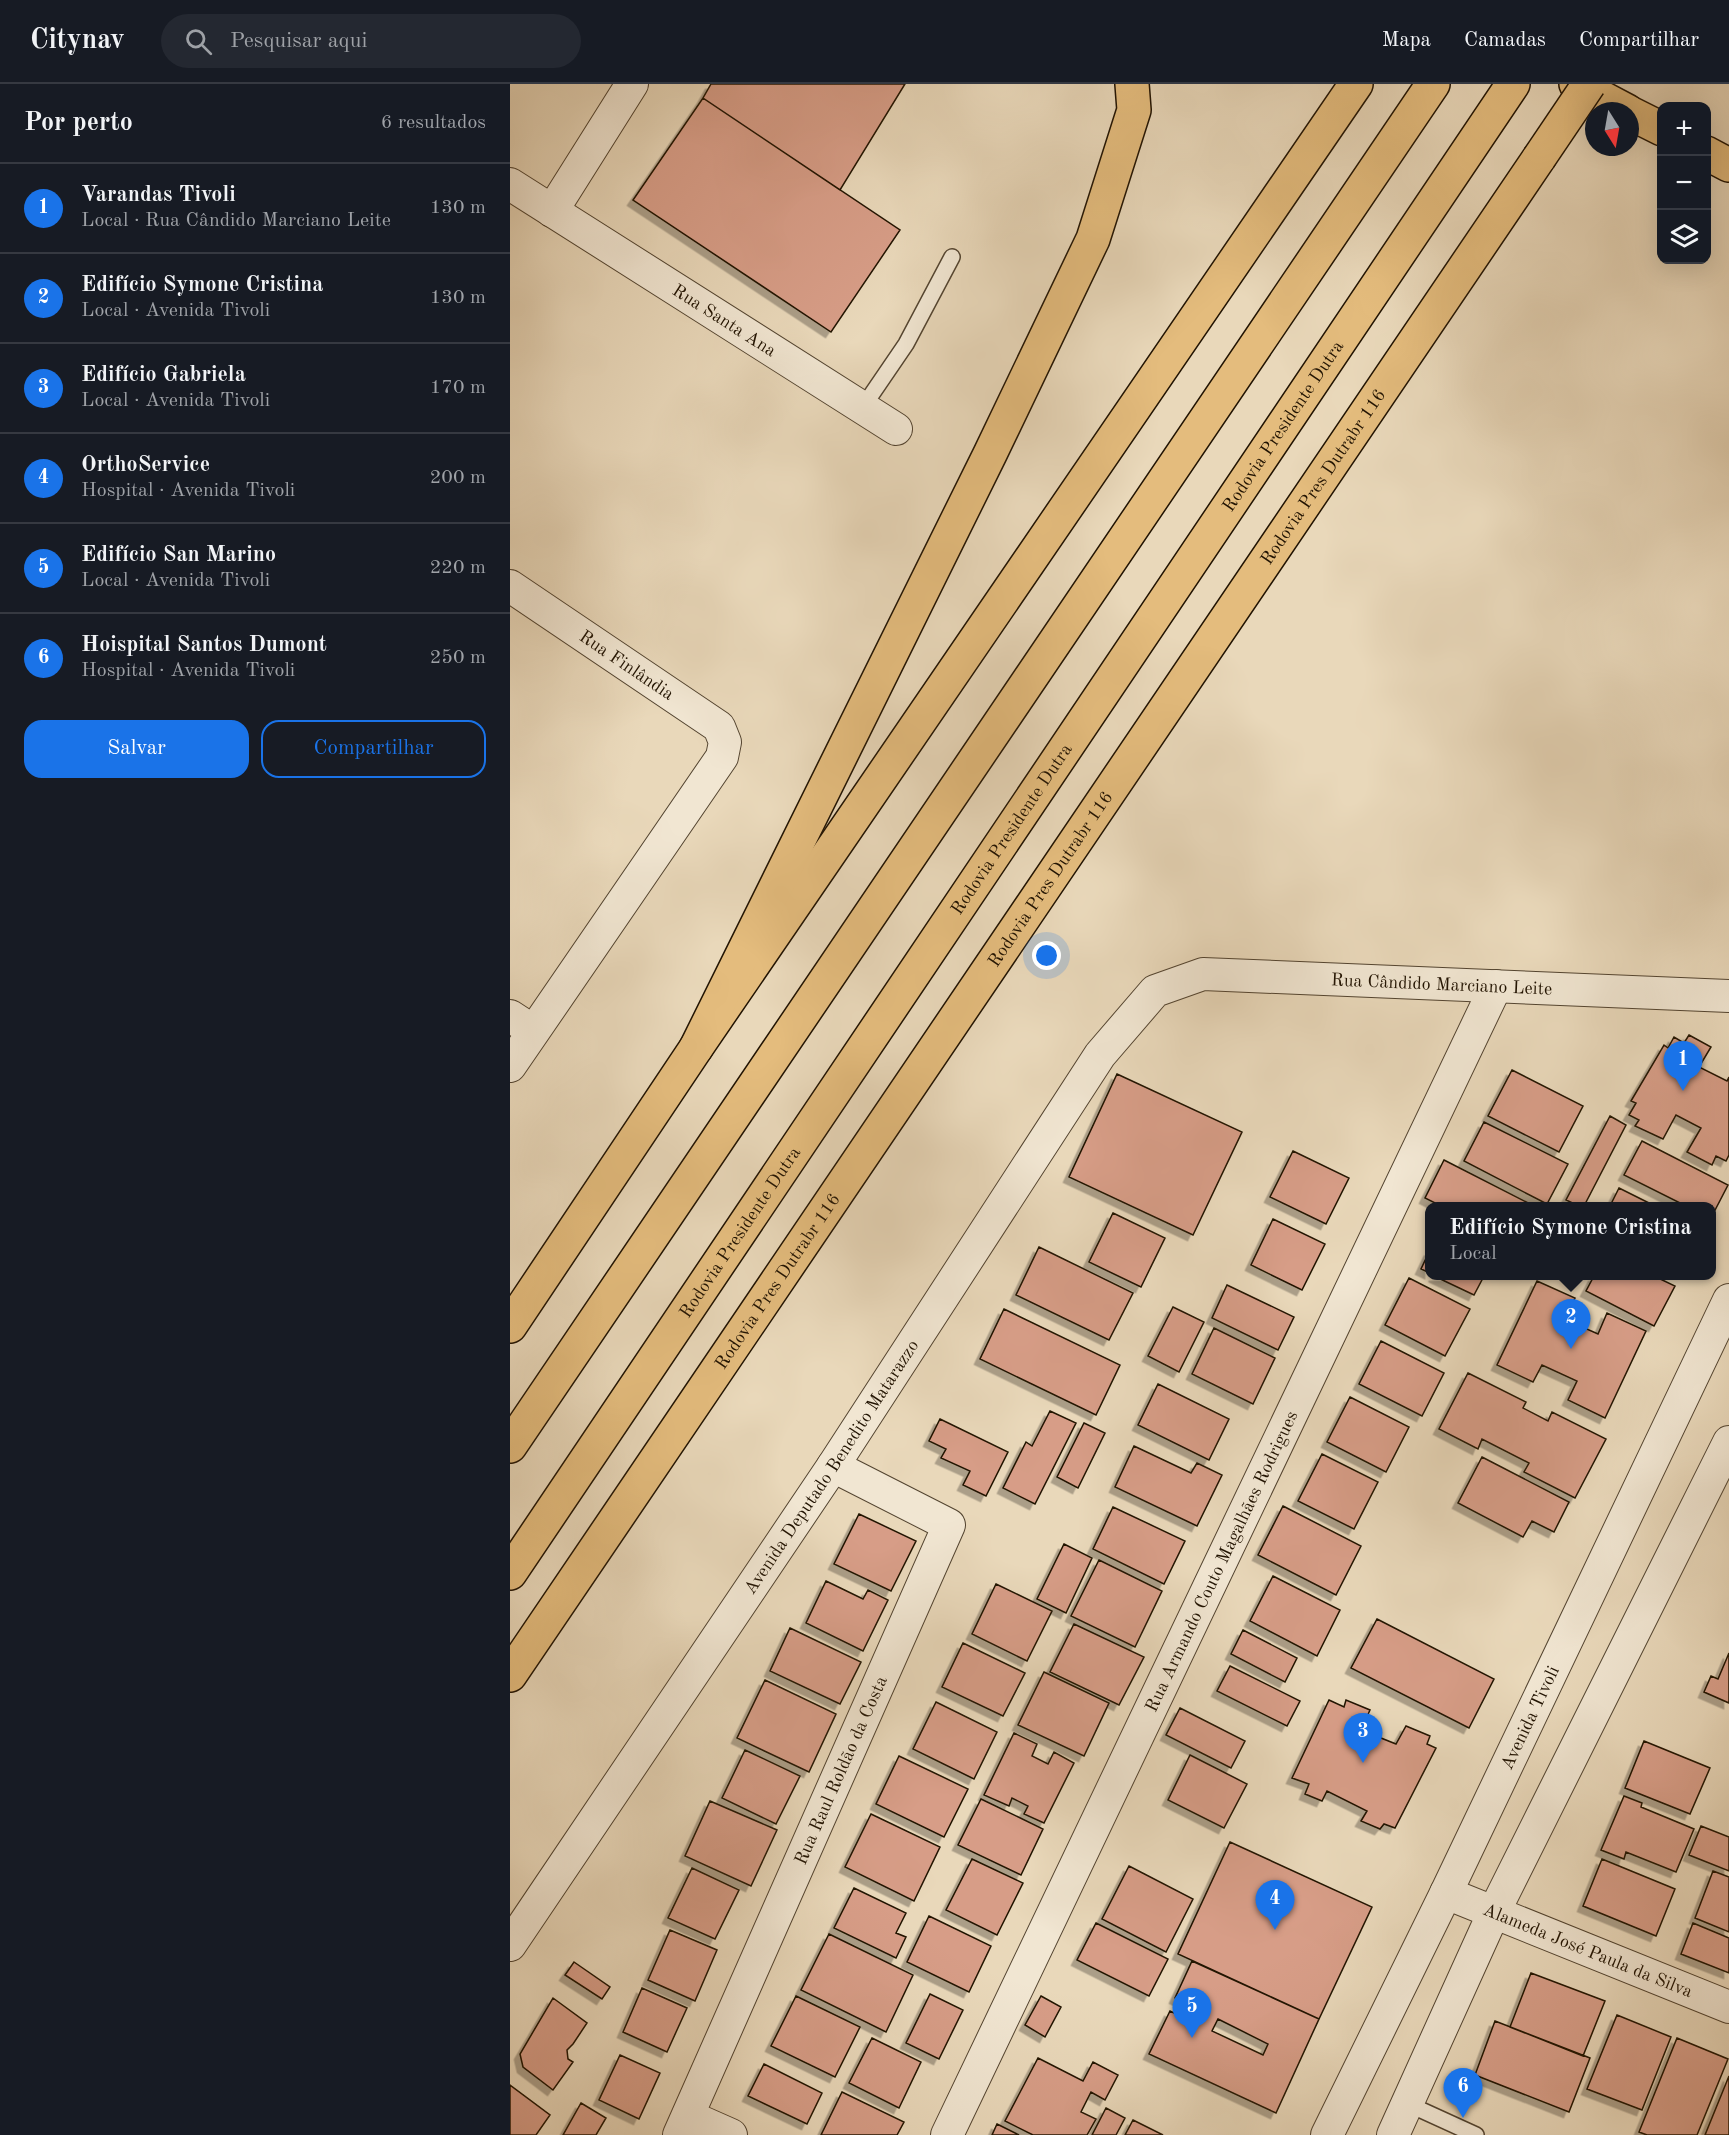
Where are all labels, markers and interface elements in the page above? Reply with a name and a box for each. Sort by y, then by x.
search box [161,14,581,68]
icon: search [182,25,215,58]
text: Citynav [30,27,125,55]
text: Pesquisar aqui [230,30,367,52]
text: Mapa [1382,30,1431,51]
text: Camadas [1464,30,1546,51]
text: Compartilhar [1579,30,1699,51]
north arrow [1585,102,1639,156]
map controls [1657,102,1711,264]
button: + [1657,102,1711,156]
text: Por perto [24,110,133,136]
text: 6 resultados [381,113,486,133]
button: − [1657,156,1711,210]
text: Varandas Tivoli [81,184,236,206]
text: 1 [38,198,49,218]
text: 130 m [430,198,486,218]
button: layers [1657,210,1711,264]
text: Local · Rua Cândido Marciano Leite [81,211,391,231]
text: Edifício Symone Cristina [81,274,323,296]
street label: Rua Santa Ana [669,281,779,360]
text: 2 [38,288,49,308]
text: 130 m [430,288,486,308]
text: Local · Avenida Tivoli [81,301,270,321]
street label: Rodovia Presidente Dutra [1220,338,1347,515]
text: Edifício Gabriela [81,364,246,386]
text: 3 [38,378,49,398]
text: 170 m [430,378,486,398]
street label: Rodovia Pres Dutrabr 116 [1258,386,1389,568]
text: Local · Avenida Tivoli [81,391,270,411]
text: OrthoService [81,454,210,476]
text: 4 [38,468,49,488]
text: 200 m [430,468,486,488]
text: Hospital · Avenida Tivoli [81,481,295,501]
text: Edifício San Marino [81,544,276,566]
text: 5 [38,558,49,578]
text: 220 m [430,558,486,578]
text: Local · Avenida Tivoli [81,571,270,591]
street label: Rua Finlândia [576,627,677,704]
text: Hoispital Santos Dumont [81,634,327,656]
text: 6 [38,648,49,668]
text: 250 m [430,648,486,668]
text: Hospital · Avenida Tivoli [81,661,295,681]
button: Salvar [24,720,249,778]
button: Compartilhar [261,720,486,778]
street label: Rodovia Presidente Dutra [948,741,1076,918]
street label: Rodovia Pres Dutrabr 116 [985,788,1117,971]
your location [1032,941,1061,970]
street label: Rua Cândido Marciano Leite [1331,971,1553,999]
pin: 1 [1664,1042,1702,1091]
street label: Rodovia Presidente Dutra [677,1144,804,1321]
street label: Rodovia Pres Dutrabr 116 [712,1191,844,1373]
popup [1425,1202,1716,1280]
text: Edifício Symone Cristina [1449,1217,1692,1239]
text: Local [1449,1244,1497,1264]
pin: 2 [1552,1300,1590,1349]
street label: Avenida Deputado Benedito Matarazzo [741,1337,922,1598]
street label: Rua Armando Couto Magalhães Rodrigues [1143,1408,1302,1715]
street label: Avenida Tivoli [1498,1663,1563,1773]
street label: Rua Raul Roldão da Costa [792,1673,891,1868]
pin: 3 [1344,1714,1382,1763]
pin: 4 [1256,1880,1294,1930]
street label: Alameda José Paula da Silva [1480,1901,1695,2001]
pin: 5 [1172,1988,1212,2038]
pin: 6 [1444,2068,1482,2118]

